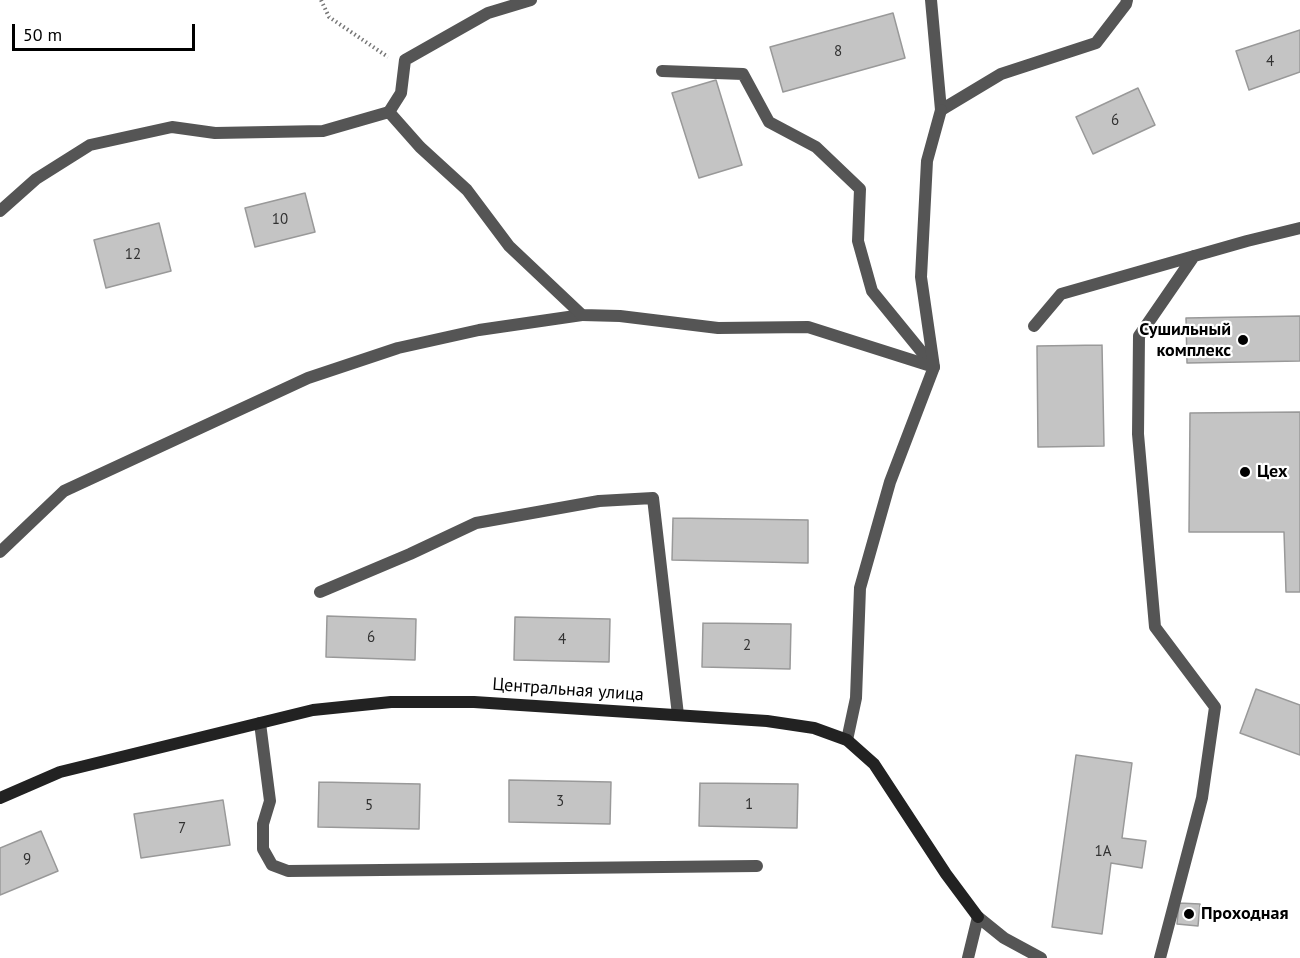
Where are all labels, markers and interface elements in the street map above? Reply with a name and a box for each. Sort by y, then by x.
scale bar [15,12,198,50]
text: 50 m [23,23,62,46]
house number: 8 [834,43,842,61]
house number: 4 [1266,53,1274,71]
house number: 6 [1111,112,1119,130]
house number: 10 [272,211,288,229]
house number: 12 [125,246,141,264]
place label: Сушильный комплекс [1139,319,1231,362]
marker: Сушильный комплекс [1236,333,1250,347]
place label: Цех [1257,461,1287,483]
marker: Цех [1238,465,1252,479]
house number: 6 [367,629,375,647]
house number: 4 [558,631,566,649]
house number: 2 [743,637,751,655]
street label: Центральная улица [491,674,645,706]
house number: 3 [556,793,564,811]
house number: 1 [745,796,753,814]
house number: 5 [365,797,373,815]
house number: 7 [178,820,186,838]
house number: 1А [1095,843,1111,861]
house number: 9 [23,851,31,869]
place label: Проходная [1201,903,1288,925]
marker: Проходная [1182,907,1196,921]

